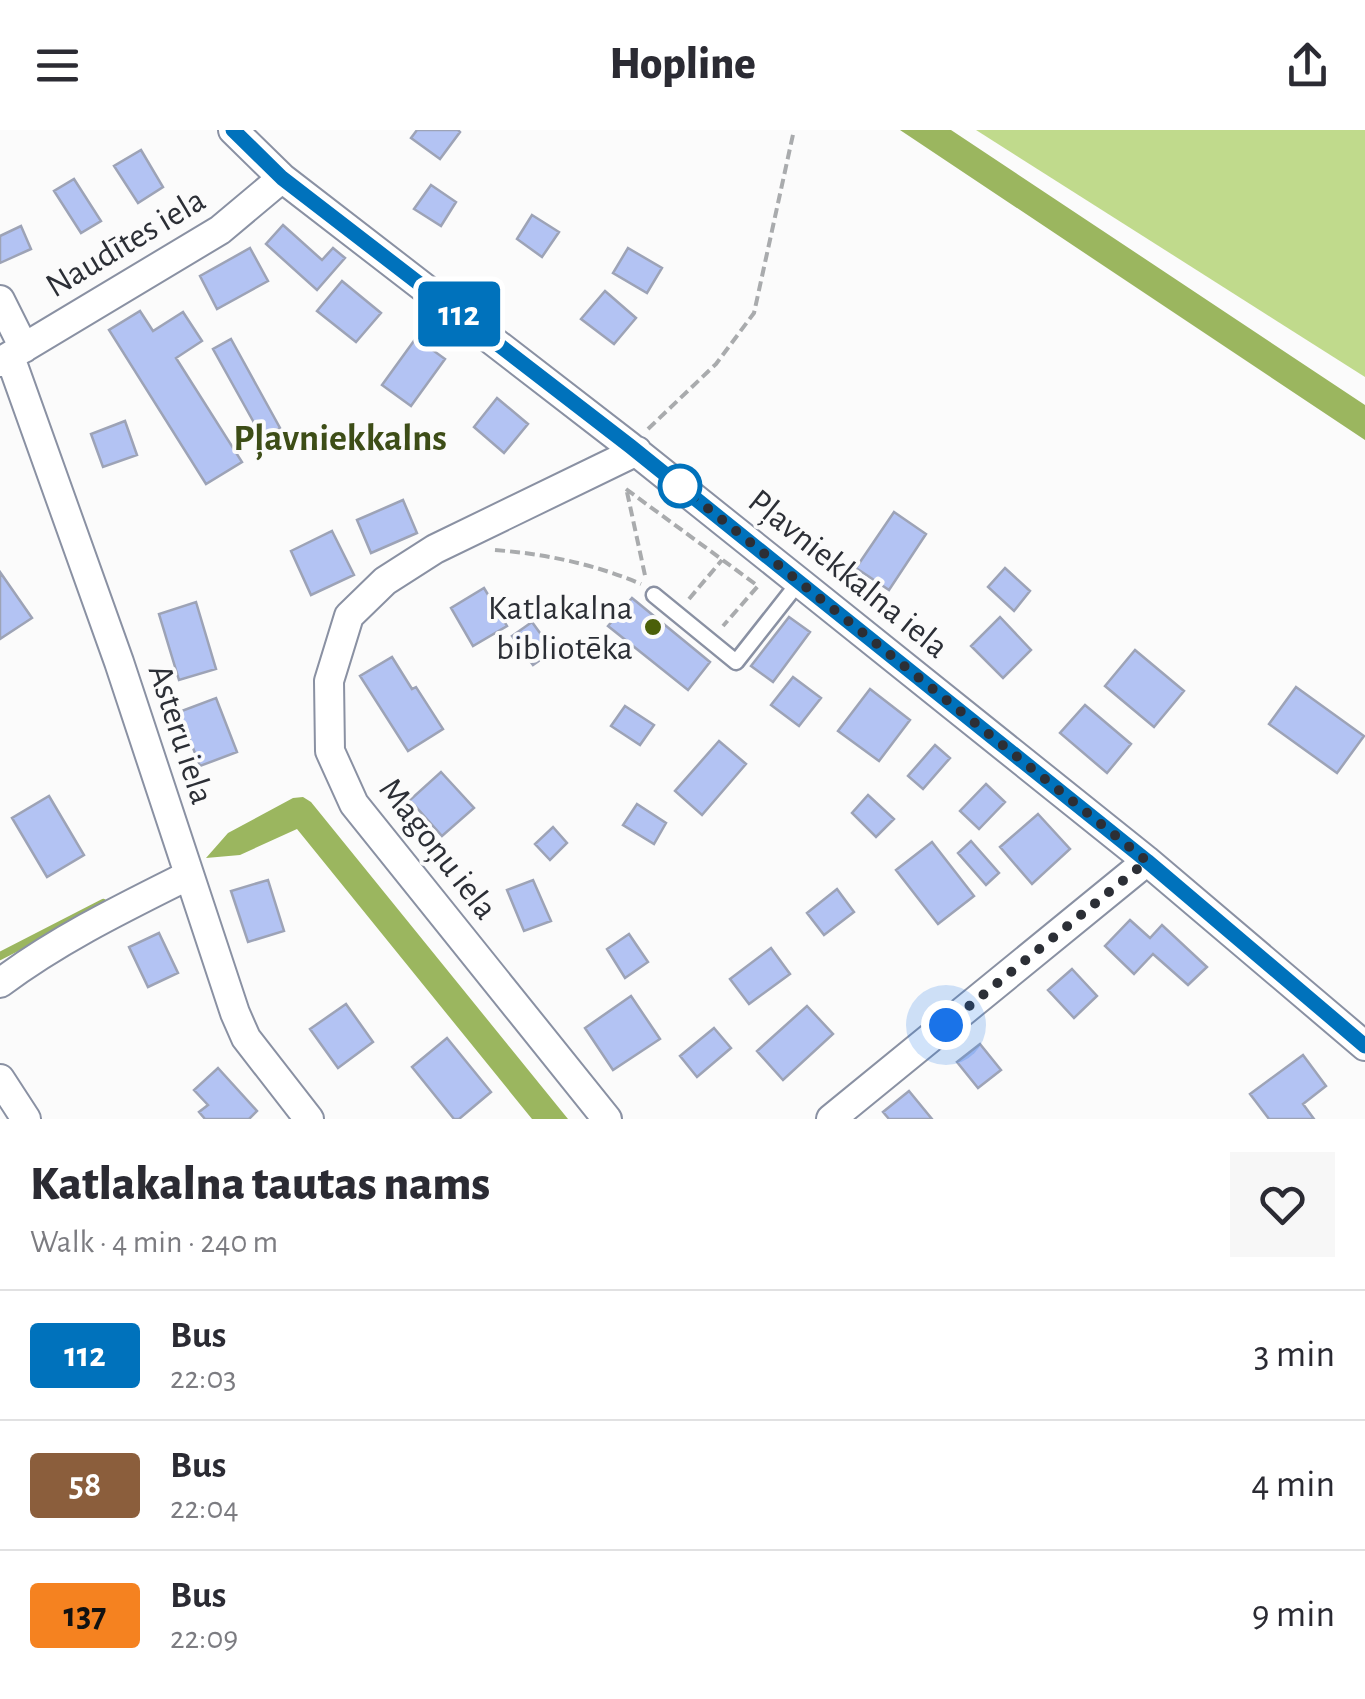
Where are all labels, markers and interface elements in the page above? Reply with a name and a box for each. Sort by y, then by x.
icon: menu [30,38,85,93]
icon: share [1280,38,1335,93]
text: Hopline [609,42,756,87]
street label: Naudītes iela [40,182,211,304]
line badge: 112 [402,282,516,346]
text: 112 [438,297,480,332]
district label: Pļavniekkalns [233,420,447,461]
unlabelled marker [659,465,701,507]
street label: Pļavniekkalna iela [740,483,954,667]
place label: Katlakalna bibliotēka [488,591,633,666]
marker: Katlakalna bibliotēka [642,616,664,638]
street label: Asteru iela [142,660,220,809]
street label: Magoņu iela [371,772,503,927]
your location [921,1000,971,1050]
button: heart [1230,1152,1335,1257]
text: Katlakalna tautas nams [30,1161,490,1209]
text: Walk · 4 min · 240 m [30,1226,278,1258]
text: Bus [170,1317,226,1355]
text: 3 min [1254,1336,1335,1374]
text: 112 [64,1338,106,1373]
text: 22:03 [170,1362,237,1394]
text: Bus [170,1447,226,1485]
text: 4 min [1251,1466,1335,1504]
text: 58 [69,1468,101,1503]
text: 22:04 [170,1492,239,1524]
text: Bus [170,1577,226,1615]
text: 9 min [1252,1596,1335,1634]
text: 137 [64,1598,106,1633]
text: 22:09 [170,1622,238,1654]

